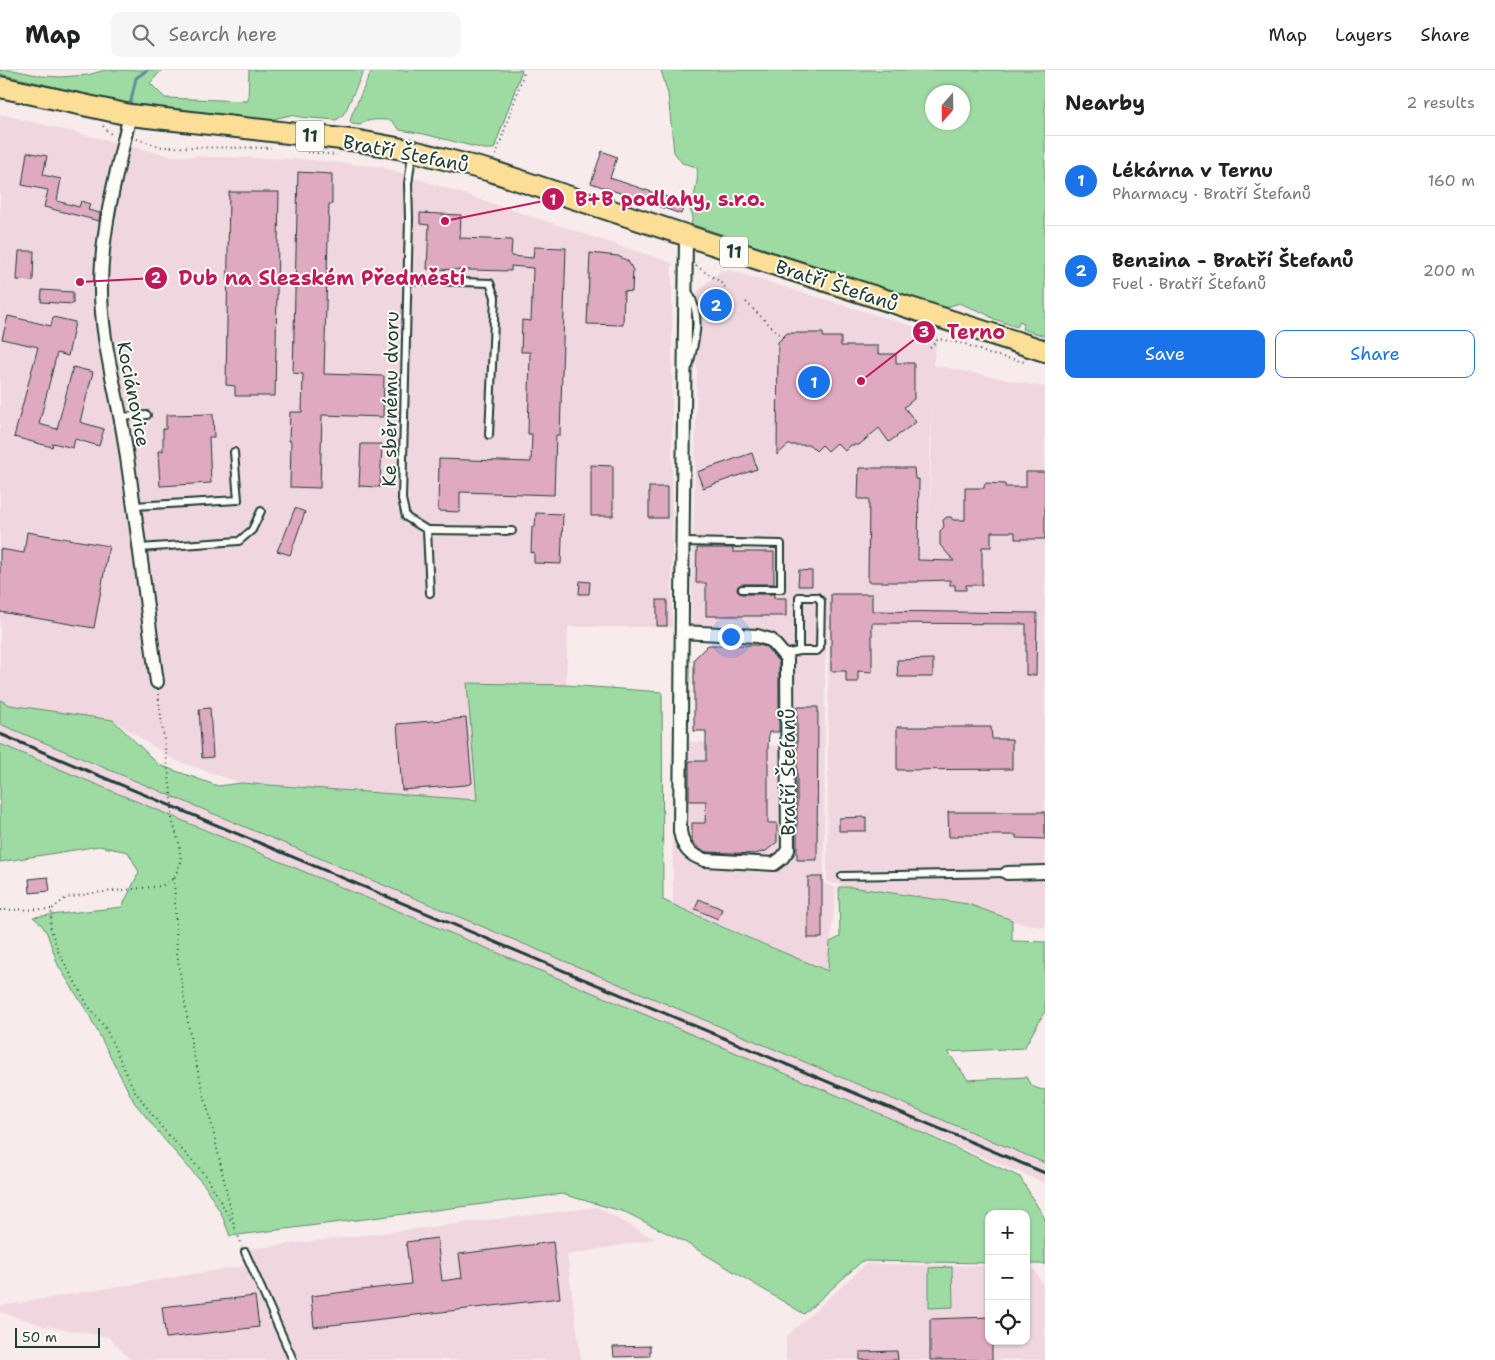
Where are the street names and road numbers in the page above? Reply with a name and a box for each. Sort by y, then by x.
road number: 11 [296,120,324,152]
street label: Bratří Štefanů [341,128,471,178]
road number: 11 [720,236,748,268]
street label: Bratří Štefanů [772,253,902,317]
street label: Ke sběrnému dvoru [376,311,405,487]
street label: Kociánovice [111,339,156,449]
street label: Bratří Štefanů [775,708,801,836]

